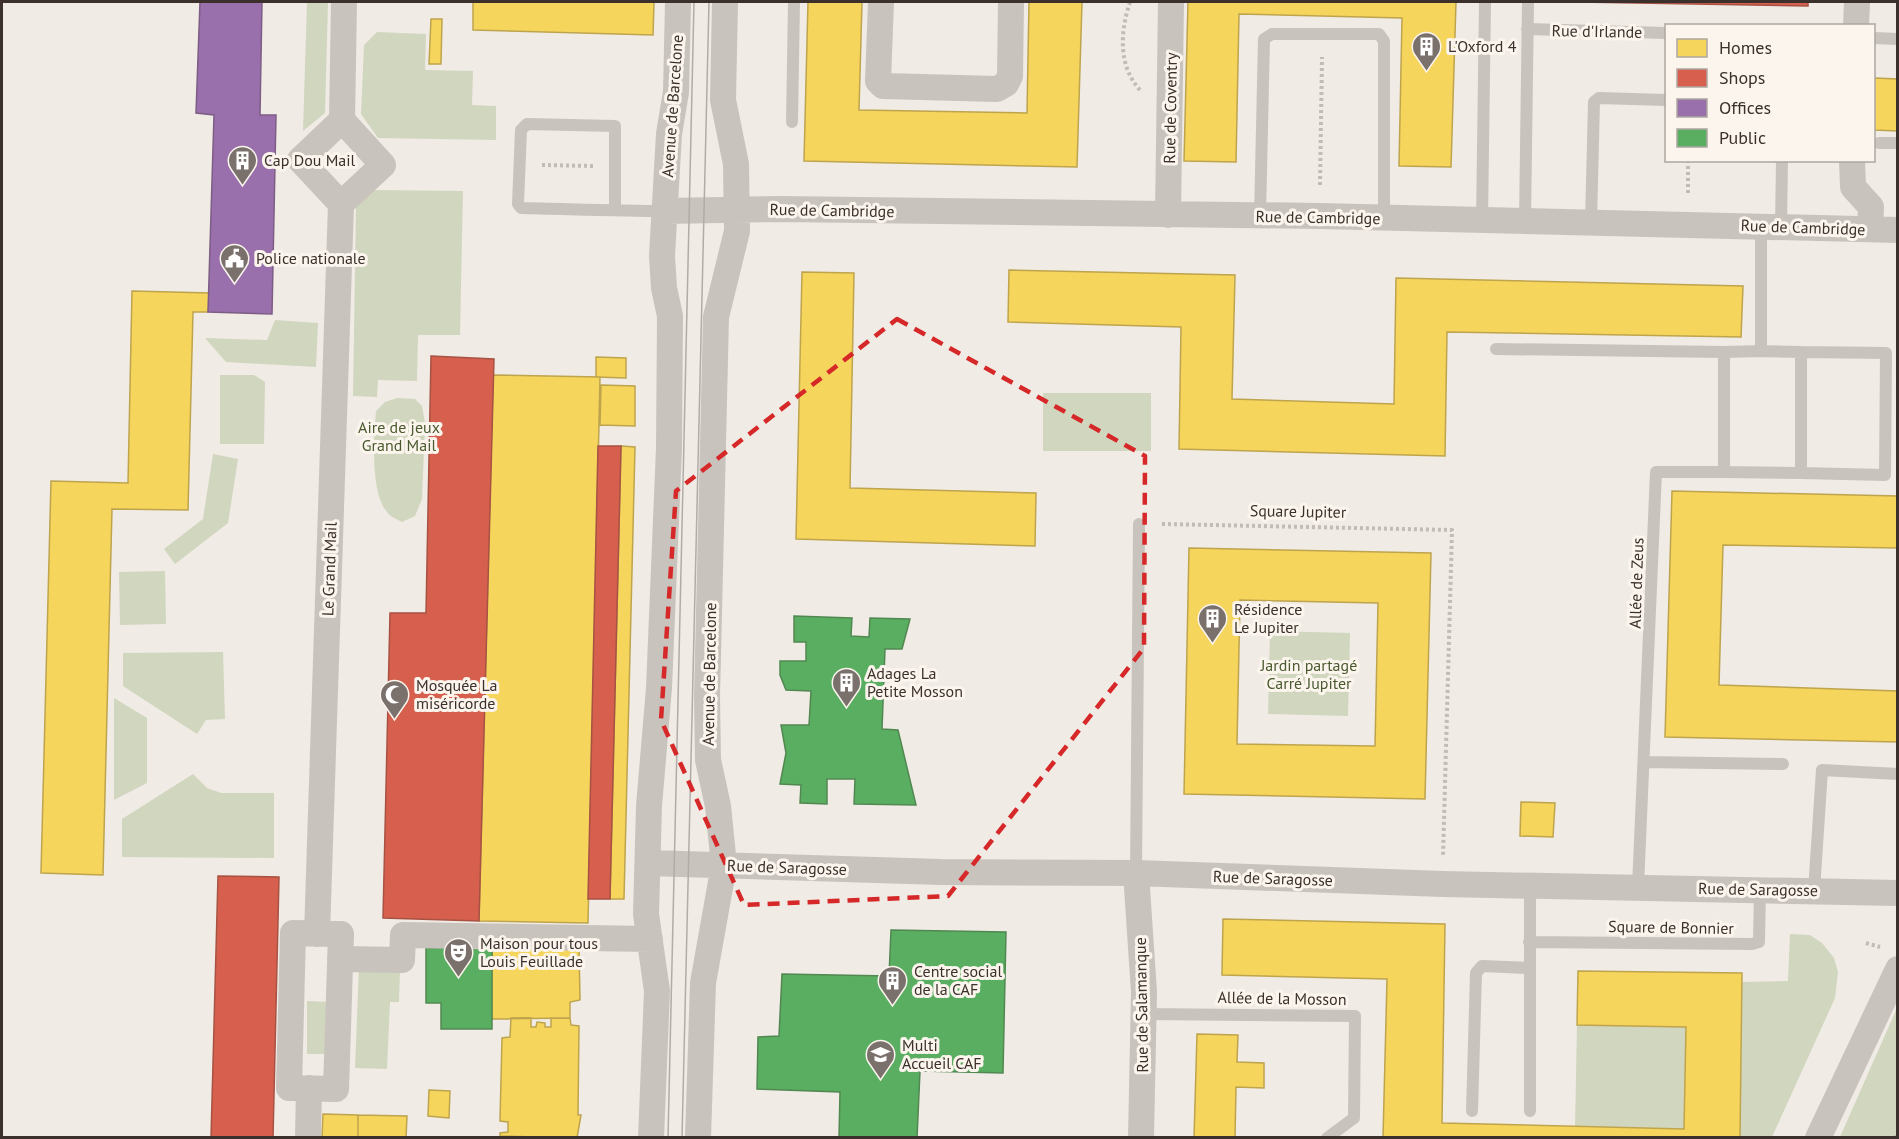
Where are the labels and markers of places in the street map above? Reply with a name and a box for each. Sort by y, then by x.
building icon: L'Oxford 4 [1411,30,1443,72]
place label: L'Oxford 4 [1448,36,1517,56]
building icon: Cap Dou Mail [227,144,259,186]
place label: Cap Dou Mail [264,150,356,170]
public building icon: Police nationale [219,242,251,284]
place label: Police nationale [256,248,366,268]
place label: Résidence Le Jupiter [1234,599,1302,637]
building icon: Résidence Le Jupiter [1197,602,1229,644]
place label: Adages La Petite Mosson [867,663,963,701]
building icon: Adages La Petite Mosson [830,666,862,708]
place label: Mosquée La miséricorde [416,675,497,713]
mosque icon: Mosquée La miséricorde [379,678,411,720]
place label: Maison pour tous Louis Feuillade [480,933,598,971]
theatre icon: Maison pour tous Louis Feuillade [443,936,475,978]
place label: Centre social de la CAF [914,961,1002,999]
building icon: Centre social de la CAF [877,964,909,1006]
place label: Multi Accueil CAF [902,1035,982,1073]
school or university icon: Multi Accueil CAF [865,1038,897,1080]

